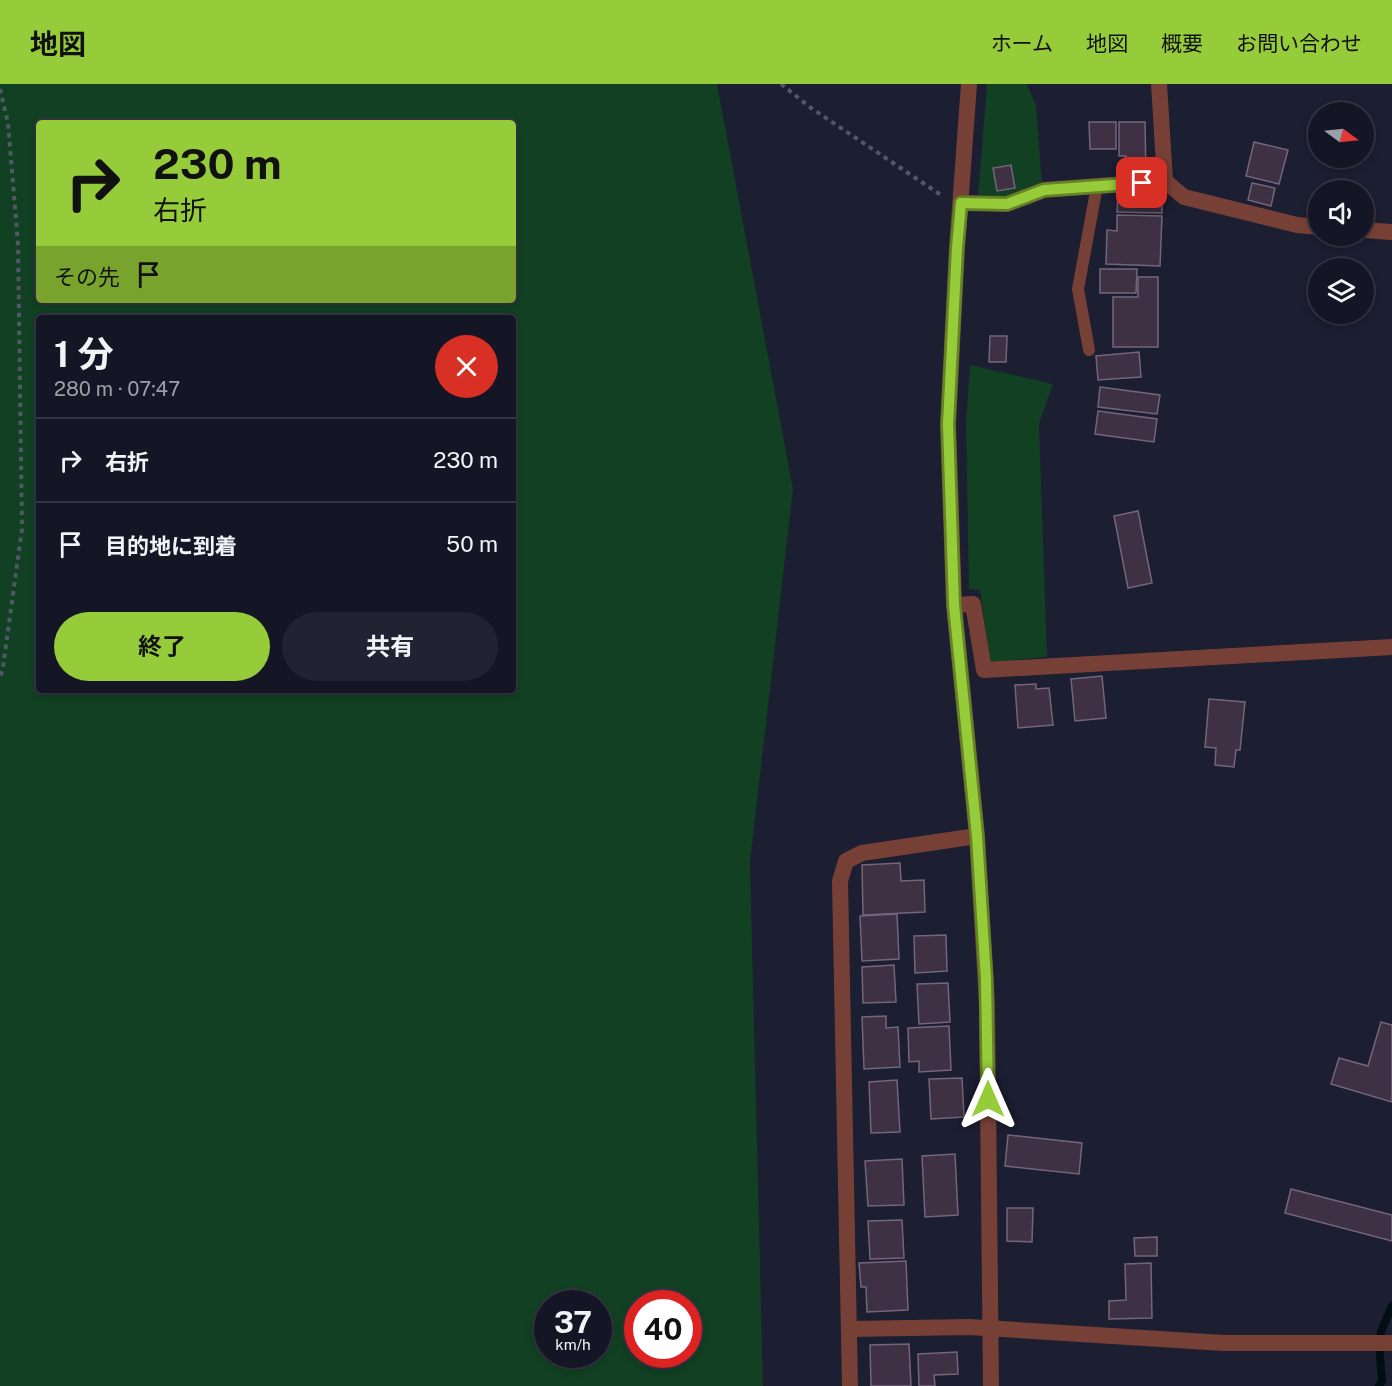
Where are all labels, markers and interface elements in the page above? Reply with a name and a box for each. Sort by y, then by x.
text: 地図 [30,27,86,60]
text: ホーム [991,31,1053,56]
text: 地図 [1086,31,1128,56]
text: 概要 [1161,31,1203,56]
text: お問い合わせ [1236,31,1362,56]
north arrow [1308,102,1374,168]
map controls [1308,102,1374,324]
text: 230 m [153,139,282,188]
icon: right [54,144,132,222]
pin [1116,157,1167,208]
icon: arrive [1125,166,1158,199]
button: sound [1308,180,1374,246]
text: 右折 [153,194,207,226]
icon: arrive [132,258,165,291]
button: layers [1308,258,1374,324]
text: その先 [54,264,120,290]
text: 1 分 [54,333,114,375]
button: close [435,335,498,398]
text: 280 m · 07:47 [54,377,180,401]
icon: right [54,444,87,477]
text: 230 m [433,447,498,473]
text: 右折 [105,449,149,475]
icon: arrive [54,528,87,561]
text: 50 m [446,531,498,557]
text: 目的地に到着 [105,533,237,559]
button: 終了 [54,612,270,681]
button: 共有 [282,612,498,681]
position arrow [956,1067,1020,1131]
speed limit sign: 40 [624,1290,702,1368]
text: 37 [554,1304,592,1340]
text: km/h [555,1336,591,1353]

